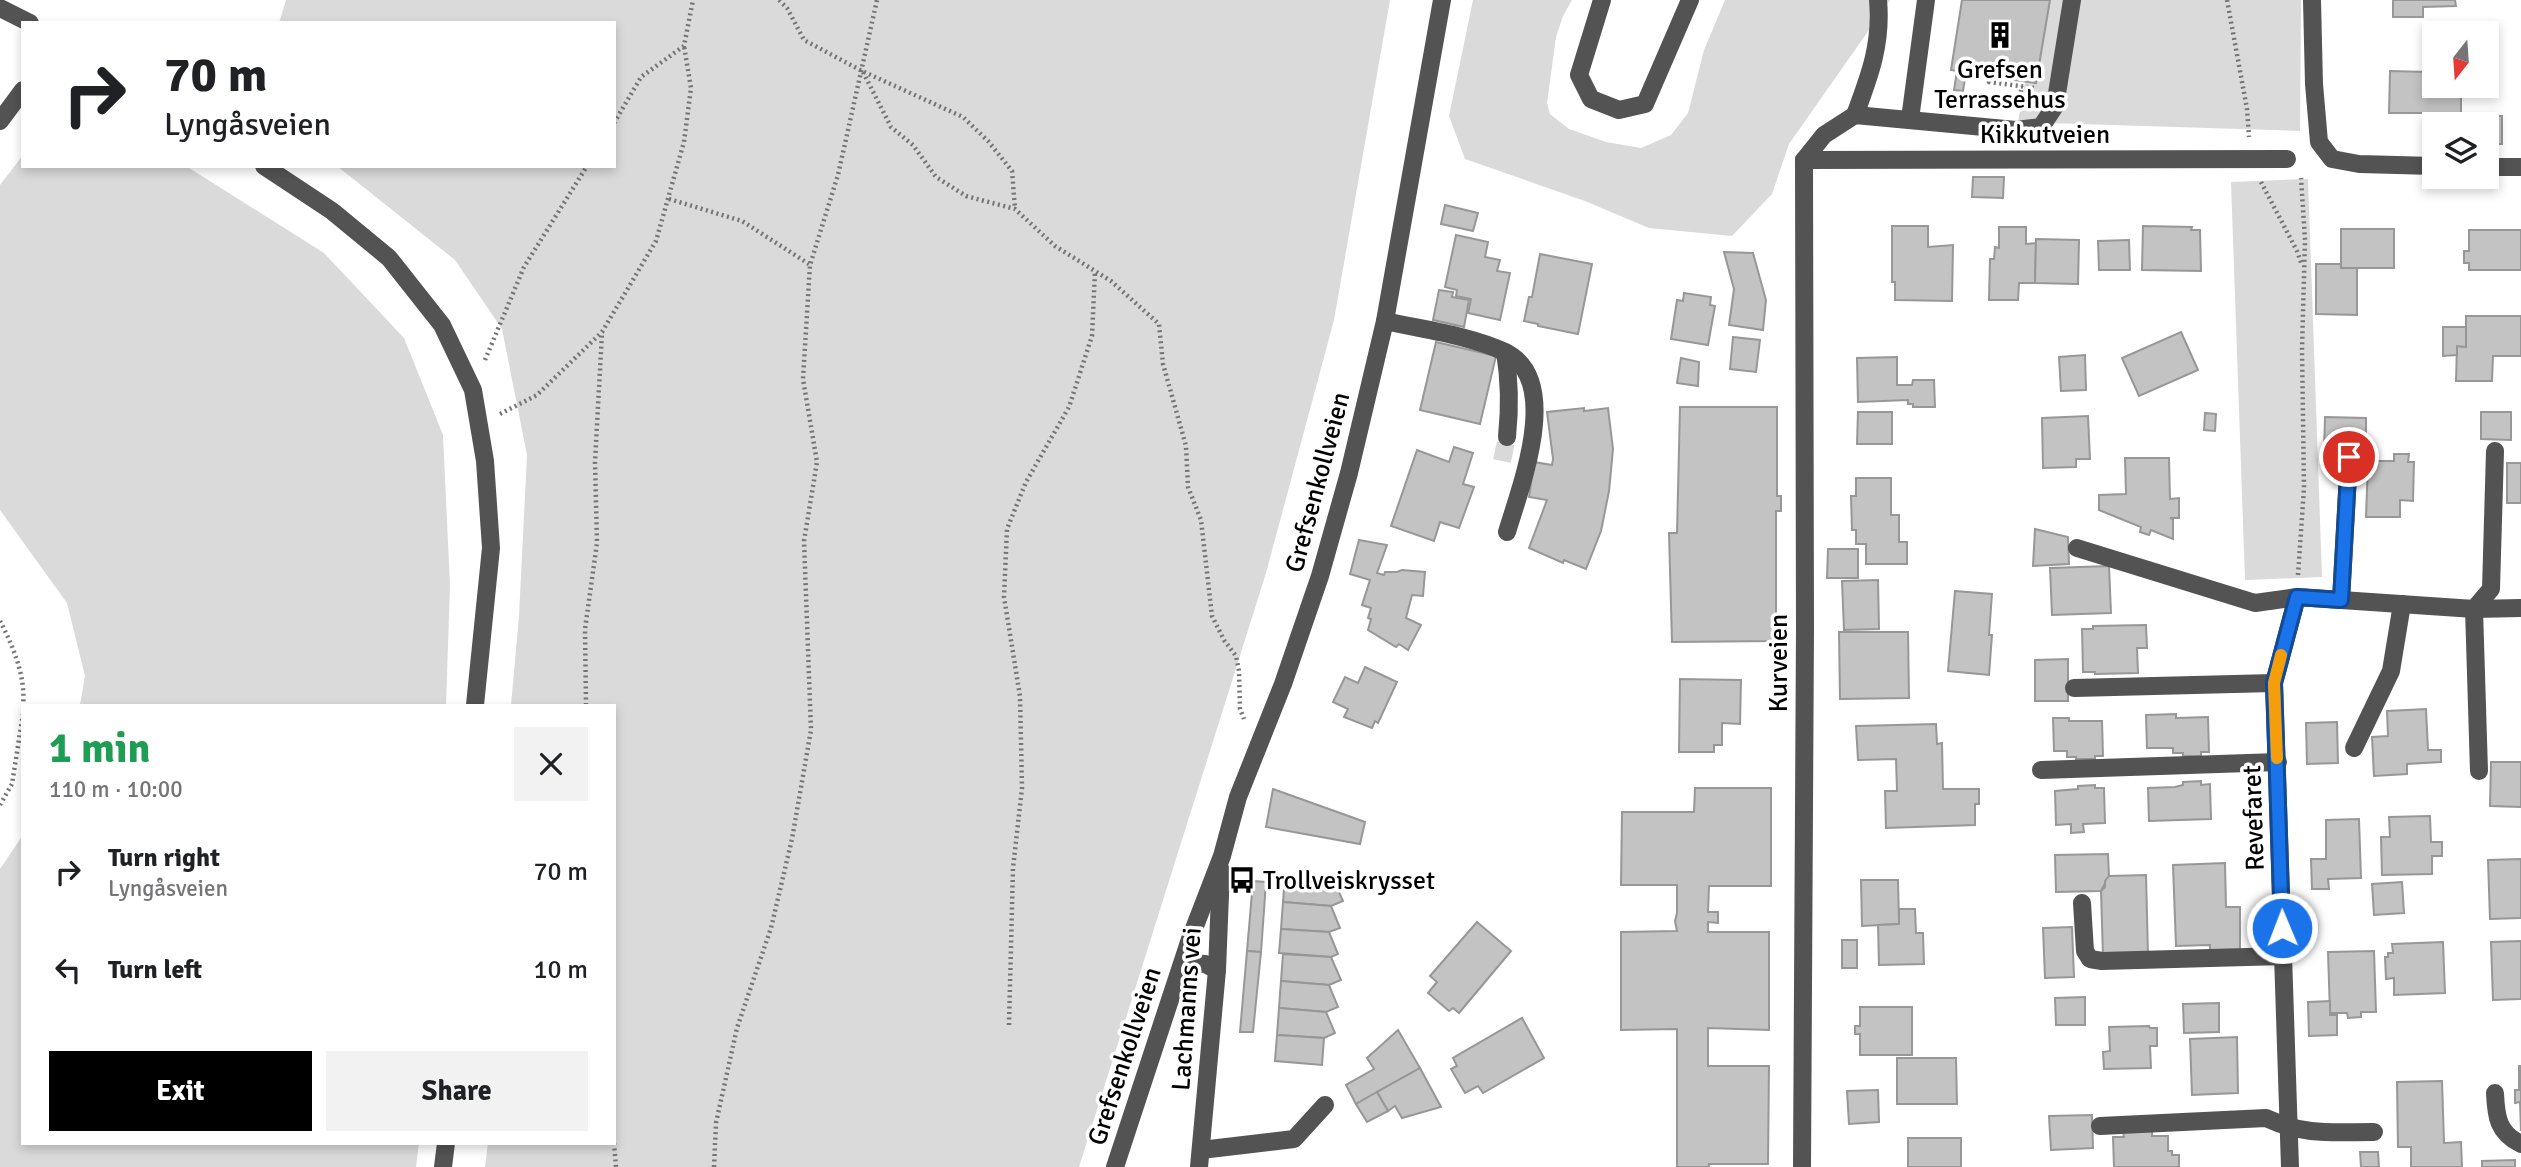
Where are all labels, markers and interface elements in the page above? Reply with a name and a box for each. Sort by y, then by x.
building icon: Grefsen Terrassehus [1985,20,2015,50]
north arrow [2422,21,2499,98]
map controls [2422,21,2499,189]
text: 70 m [164,45,267,105]
icon: right [49,49,140,140]
place label: Grefsen Terrassehus [1934,54,2066,116]
text: Lyngåsveien [164,105,331,144]
button: layers [2422,112,2499,189]
street label: Kikkutveien [1980,119,2110,151]
street label: Grefsenkollveien [1278,388,1357,576]
pin [2319,427,2379,487]
icon: arrive [2330,438,2368,476]
street label: Kurveien [1763,614,1795,712]
text: 1 min [49,723,150,774]
button: close [514,727,588,801]
street label: Revefaret [2236,765,2272,871]
text: 110 m · 10:00 [49,775,183,804]
text: Turn right [108,842,220,874]
icon: right [49,853,87,891]
text: 70 m [533,856,588,888]
bus stop icon: Trollveiskrysset [1227,865,1257,895]
place label: Trollveiskrysset [1263,865,1435,897]
text: Lyngåsveien [108,874,228,903]
position arrow [2245,891,2319,965]
street label: Lachmanns vei [1165,926,1209,1092]
icon: left [49,951,87,989]
text: Turn left [108,954,202,986]
text: 10 m [533,954,588,986]
street label: Grefsenkollveien [1081,963,1169,1150]
button: Exit [49,1051,312,1131]
button: Share [326,1051,588,1131]

